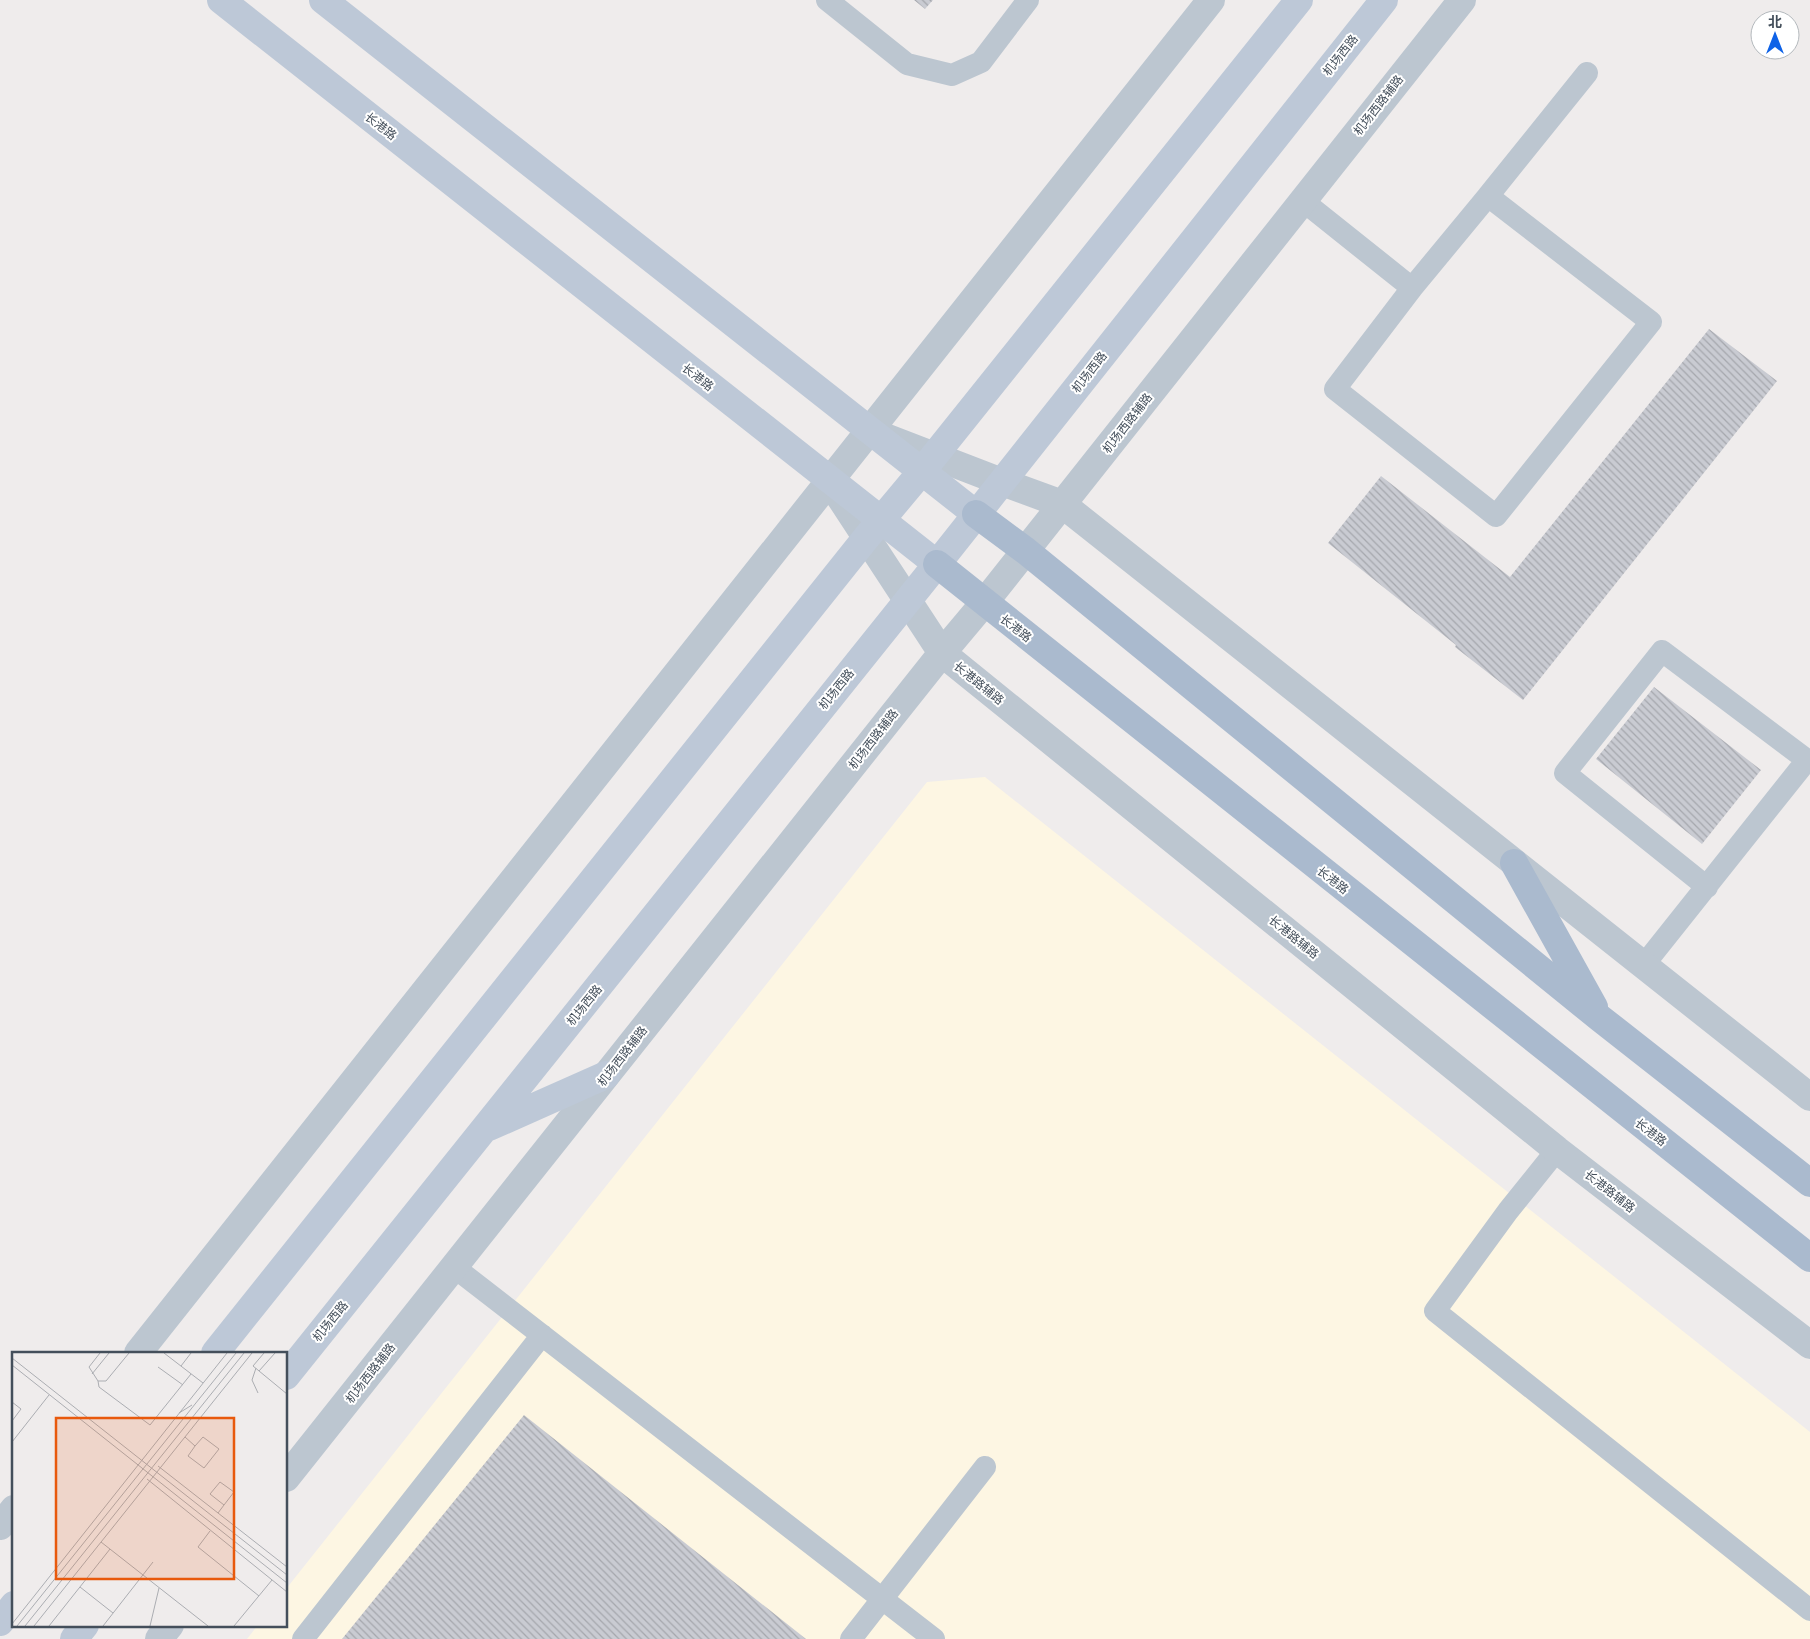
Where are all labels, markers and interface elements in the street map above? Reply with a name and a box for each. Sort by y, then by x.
north arrow [1750,10,1800,60]
text: 北 [1768,12,1782,31]
street label: 机场西路 [1319,31,1361,79]
street label: 机场西路辅路 [1349,71,1407,139]
street label: 长港路 [362,108,400,144]
street label: 机场西路 [1068,348,1110,396]
street label: 长港路 [679,359,717,395]
street label: 机场西路辅路 [1098,389,1156,457]
street label: 长港路 [997,610,1035,646]
street label: 长港路辅路 [950,658,1008,708]
street label: 机场西路 [814,665,858,713]
street label: 机场西路辅路 [844,705,902,773]
street label: 长港路 [1314,862,1352,898]
street label: 长港路辅路 [1265,912,1323,962]
street label: 机场西路 [562,981,606,1029]
street label: 机场西路辅路 [593,1022,651,1090]
street label: 长港路 [1632,1114,1670,1150]
street label: 长港路辅路 [1581,1166,1639,1216]
street label: 机场西路 [308,1297,352,1345]
street label: 机场西路辅路 [341,1339,399,1407]
inset map [12,1352,288,1626]

